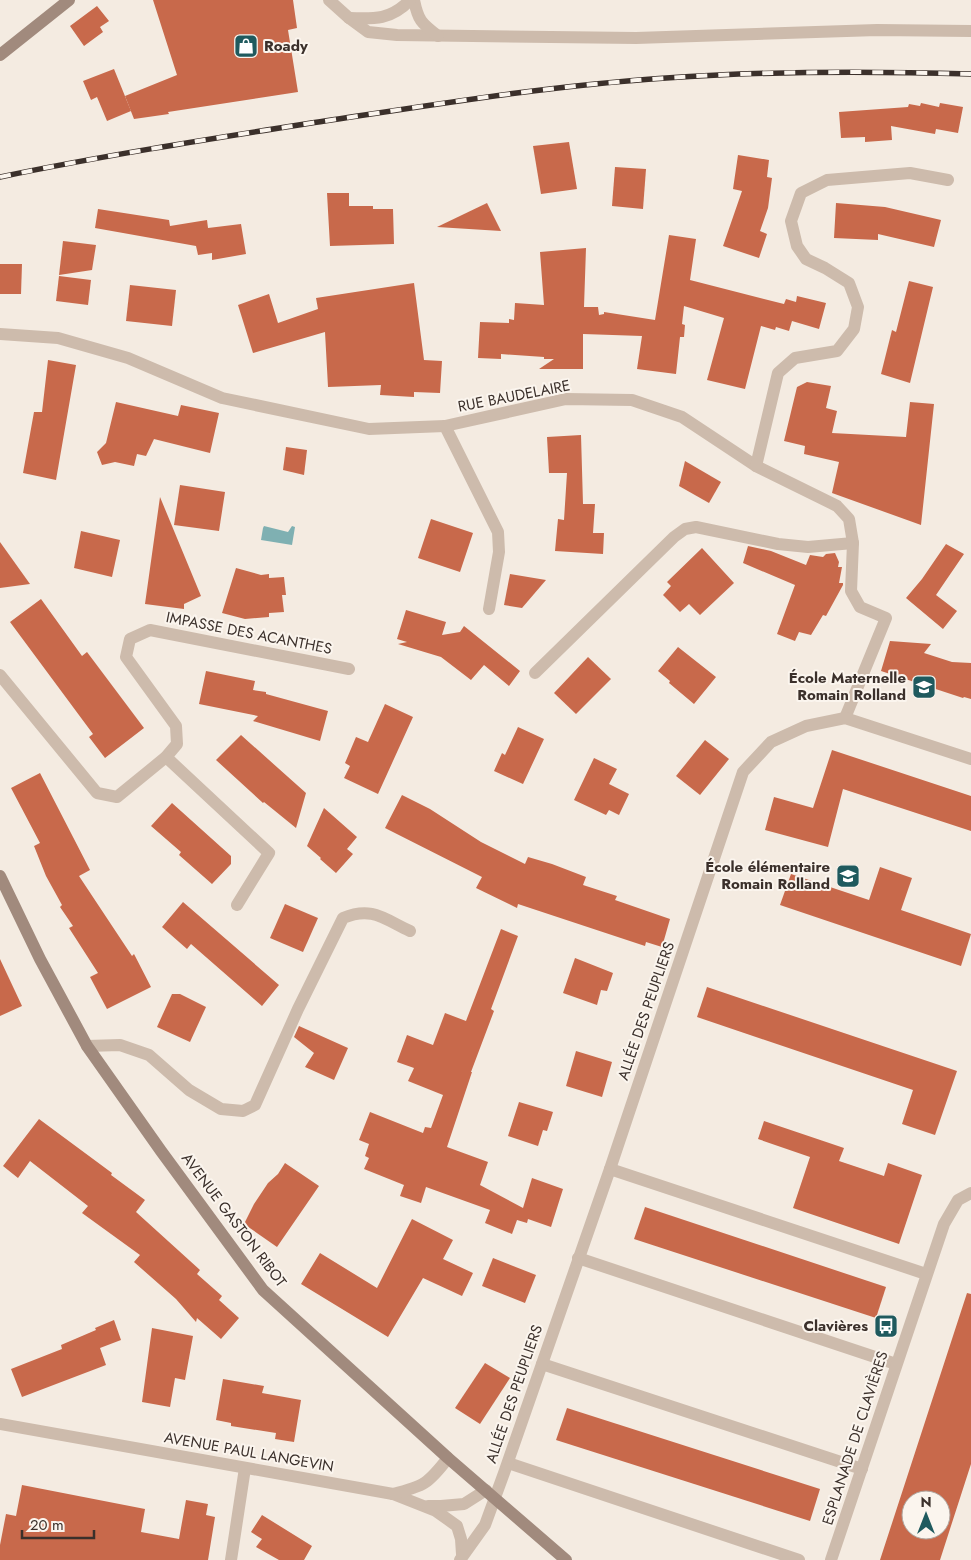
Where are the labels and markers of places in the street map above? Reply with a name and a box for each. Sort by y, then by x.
shop icon: Roady [233,33,259,59]
place label: Roady [264,35,308,57]
place label: École Maternelle Romain Rolland [789,667,906,706]
school or university icon: École Maternelle Romain Rolland [911,674,937,700]
place label: École élémentaire Romain Rolland [705,856,830,895]
school or university icon: École élémentaire Romain Rolland [835,863,861,889]
bus stop icon: Clavières [873,1313,899,1339]
place label: Clavières [803,1315,868,1337]

